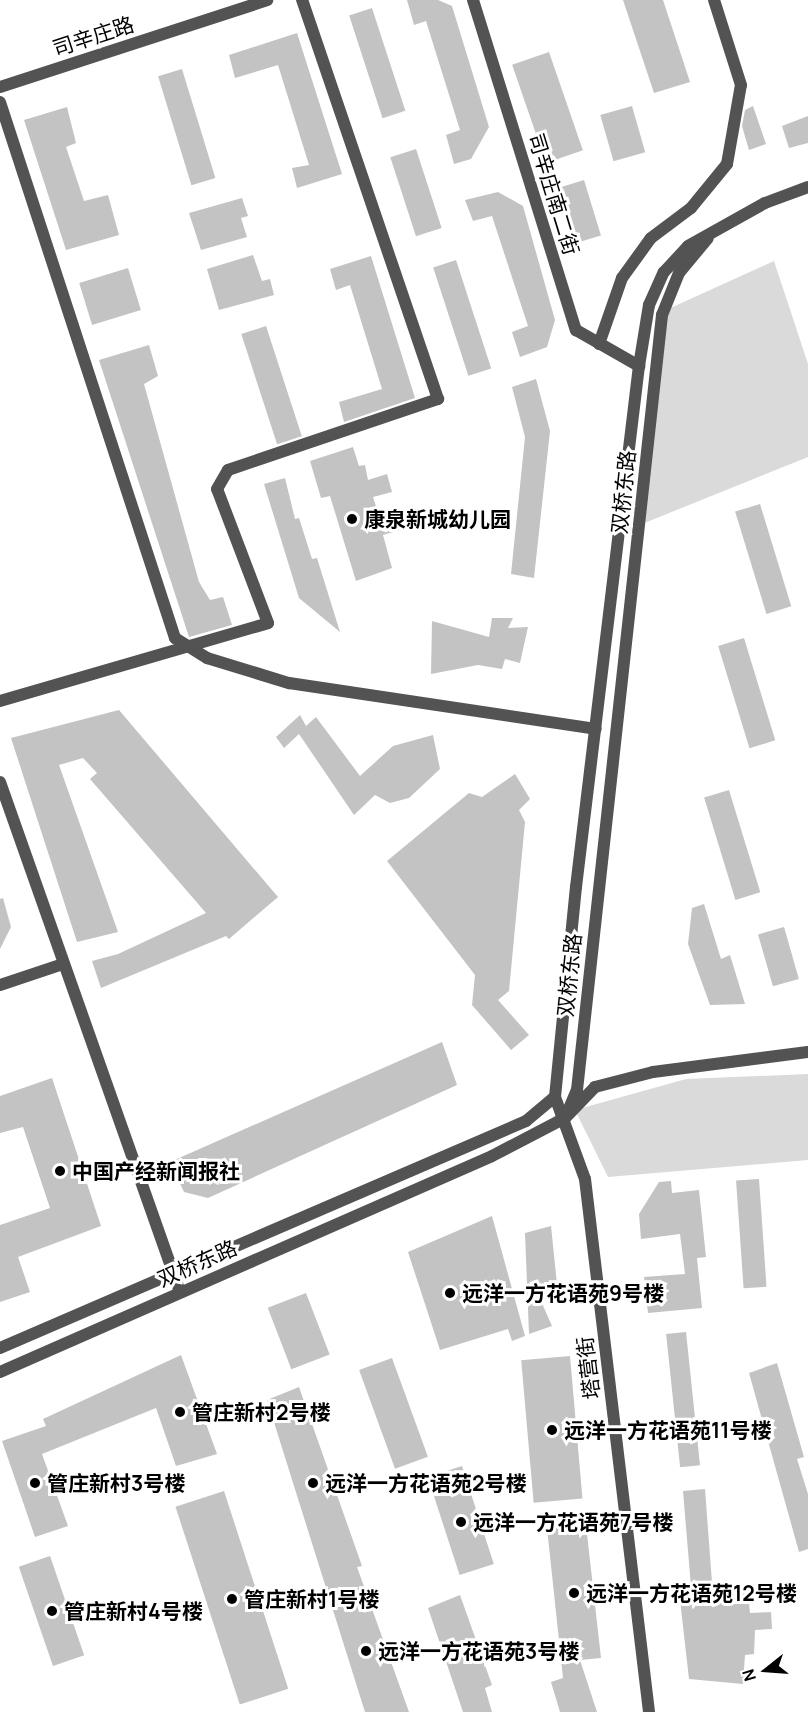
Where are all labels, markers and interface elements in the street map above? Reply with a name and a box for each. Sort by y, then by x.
street label: 司辛庄路 [49,11,137,61]
street label: 司辛庄南二街 [524,130,584,258]
street label: 双桥东路 [606,449,640,535]
place label: 康泉新城幼儿园 [364,506,511,532]
marker: 康泉新城幼儿园 [345,512,359,526]
street label: 双桥东路 [552,932,586,1018]
place label: 中国产经新闻报社 [72,1158,240,1184]
marker: 中国产经新闻报社 [53,1164,67,1178]
street label: 双桥东路 [154,1234,240,1292]
place label: 远洋一方花语苑9号楼 [462,1280,664,1306]
marker: 远洋一方花语苑9号楼 [443,1286,457,1300]
street label: 塔营街 [572,1335,604,1401]
place label: 管庄新村2号楼 [192,1399,331,1425]
marker: 管庄新村2号楼 [173,1405,187,1419]
place label: 远洋一方花语苑11号楼 [564,1417,771,1443]
marker: 远洋一方花语苑11号楼 [545,1423,559,1437]
place label: 管庄新村3号楼 [47,1470,185,1496]
place label: 远洋一方花语苑2号楼 [325,1470,527,1496]
marker: 管庄新村3号楼 [28,1476,42,1490]
marker: 远洋一方花语苑2号楼 [306,1476,320,1490]
place label: 远洋一方花语苑7号楼 [473,1509,673,1535]
marker: 远洋一方花语苑7号楼 [454,1515,468,1529]
place label: 远洋一方花语苑12号楼 [586,1580,797,1606]
place label: 管庄新村1号楼 [244,1586,379,1612]
marker: 远洋一方花语苑12号楼 [567,1586,581,1600]
marker: 管庄新村1号楼 [225,1592,239,1606]
place label: 管庄新村4号楼 [64,1598,203,1624]
marker: 管庄新村4号楼 [45,1604,59,1618]
place label: 远洋一方花语苑3号楼 [378,1638,579,1664]
north arrow [736,1640,796,1700]
marker: 远洋一方花语苑3号楼 [359,1644,373,1658]
text: N [737,1667,761,1684]

